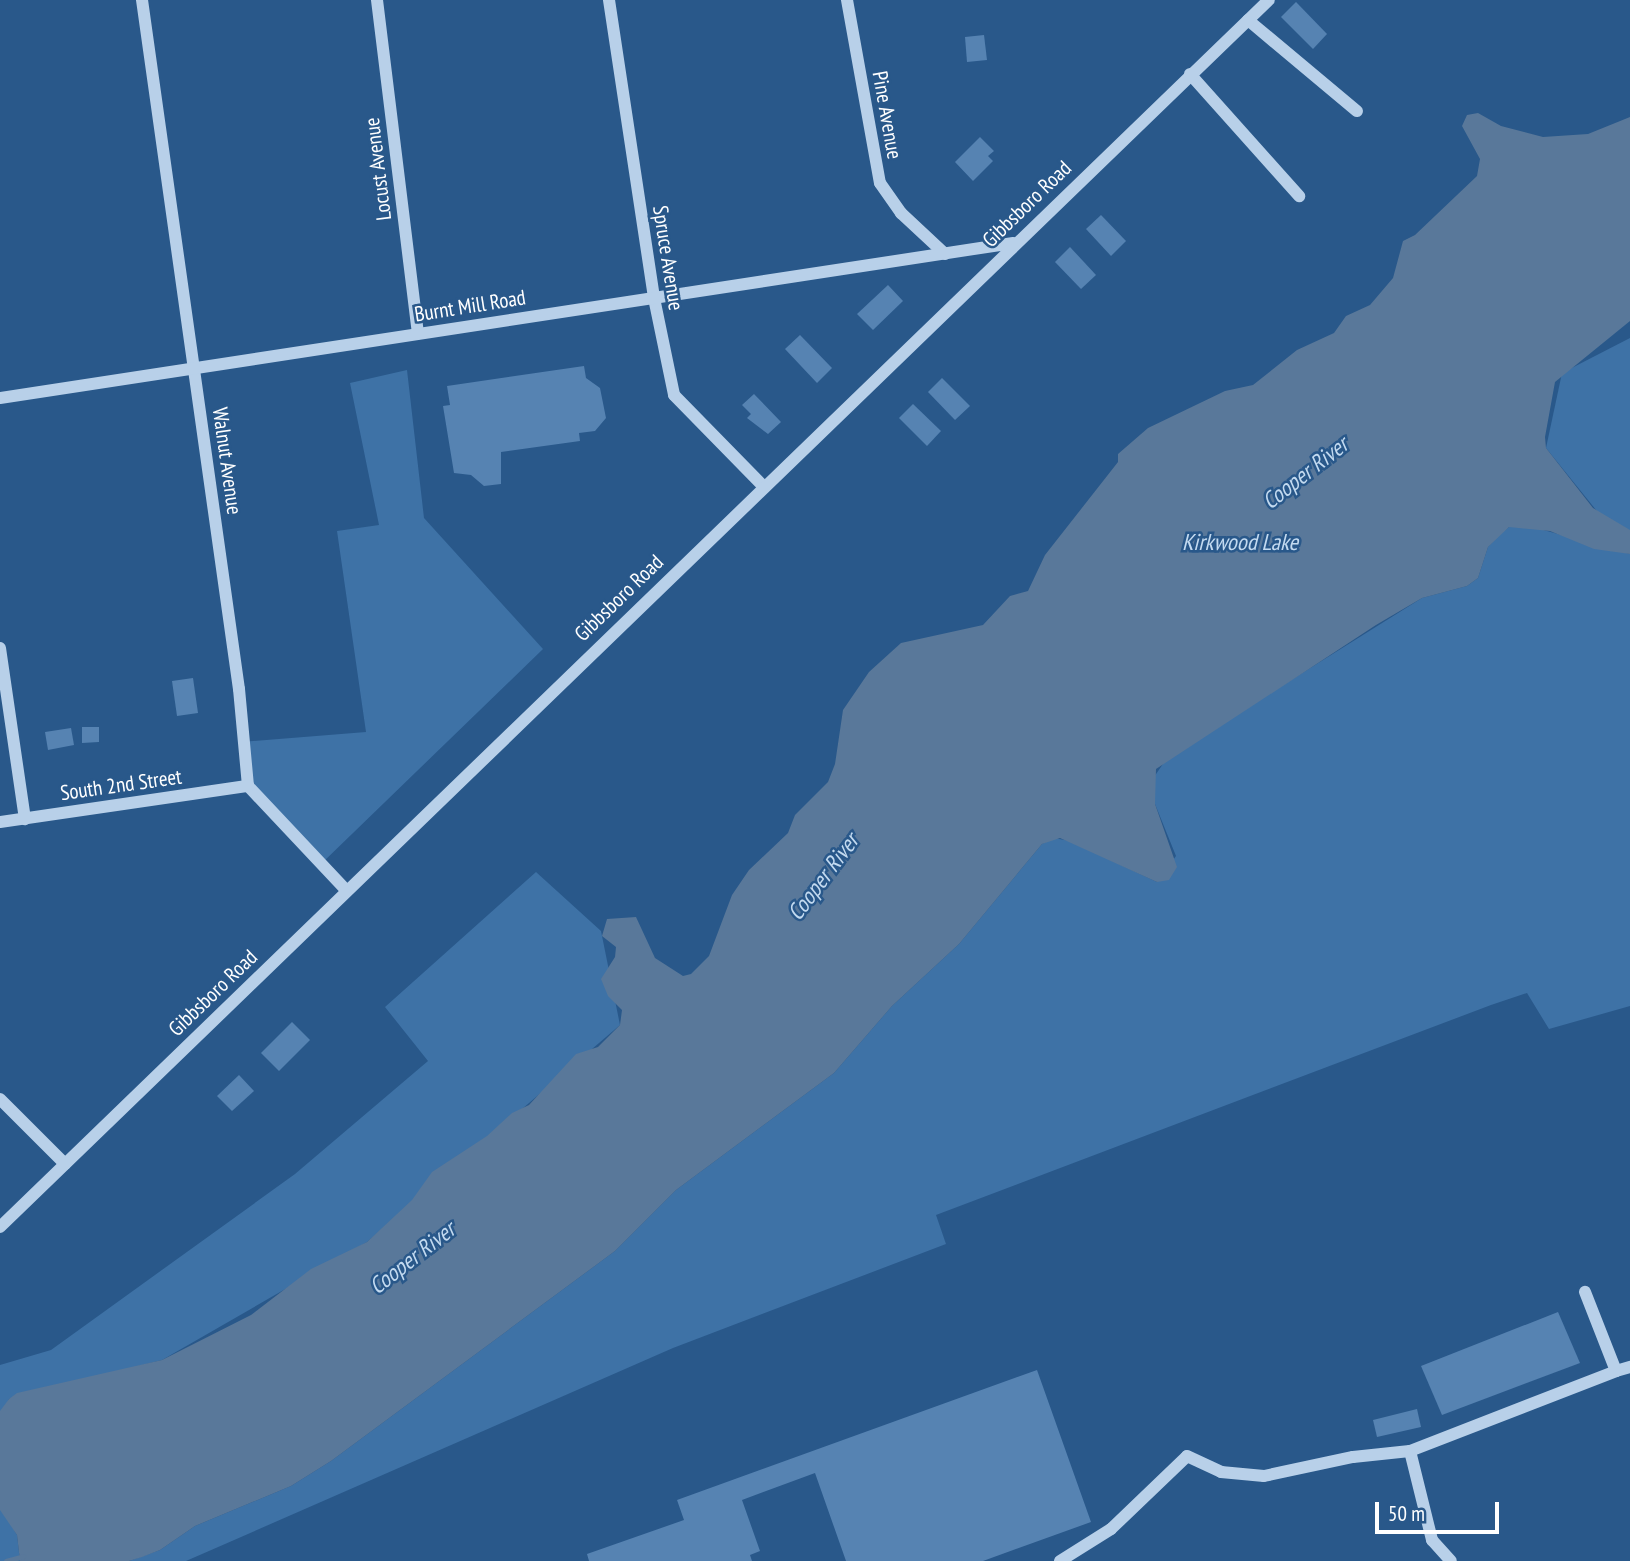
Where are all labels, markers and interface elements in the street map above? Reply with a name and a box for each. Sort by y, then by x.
street label: Pine Avenue [867,69,907,161]
street label: Locust Avenue [359,116,397,222]
street label: Gibbsboro Road [977,156,1077,252]
street label: Spruce Avenue [647,204,689,312]
street label: Burnt Mill Road [413,285,527,327]
street label: Walnut Avenue [207,406,247,516]
water label: Cooper River [1257,431,1353,515]
water label: Kirkwood Lake [1182,528,1298,556]
street label: Gibbsboro Road [569,550,669,646]
street label: South 2nd Street [59,764,183,806]
water label: Cooper River [782,828,864,926]
street label: Gibbsboro Road [163,945,263,1041]
water label: Cooper River [364,1216,460,1300]
scale bar [1378,1488,1502,1532]
text: 50 m [1388,1500,1425,1527]

